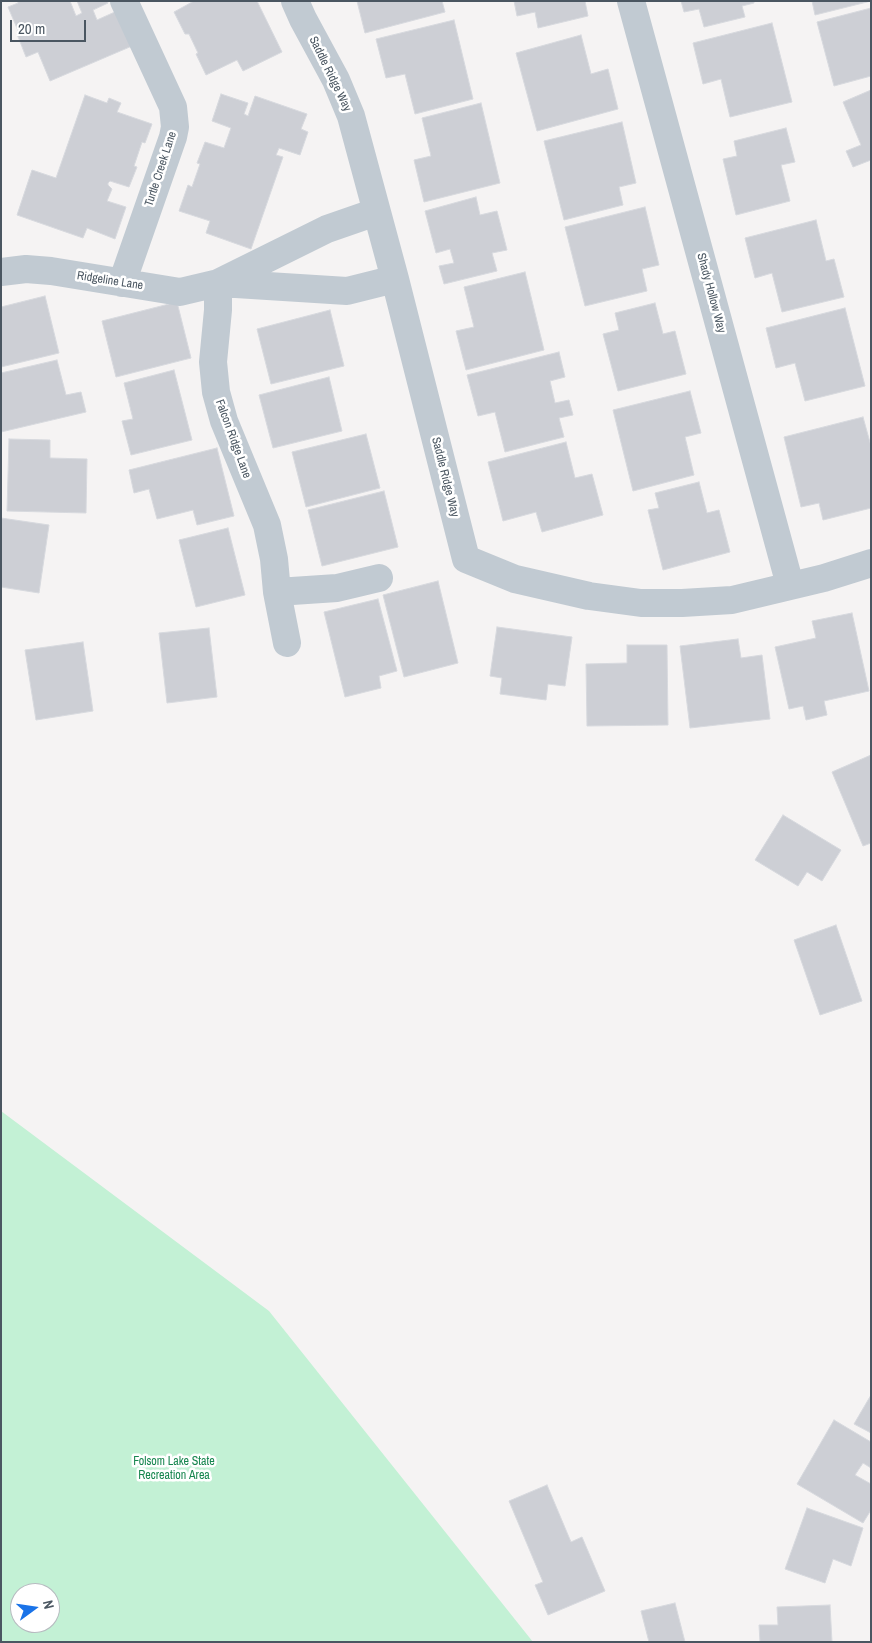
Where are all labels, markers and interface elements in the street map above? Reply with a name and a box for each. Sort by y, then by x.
scale bar [12,10,89,42]
text: 20 m [18,18,45,39]
street label: Saddle Ridge Way [306,34,354,114]
street label: Turtle Creek Lane [142,130,180,208]
street label: Shady Hollow Way [693,251,729,335]
street label: Ridgeline Lane [76,269,144,293]
street label: Falcon Ridge Lane [212,398,254,480]
street label: Saddle Ridge Way [428,436,462,518]
park label: Folsom Lake State Recreation Area [133,1455,215,1483]
north arrow [10,1583,60,1633]
text: N [39,1598,58,1611]

